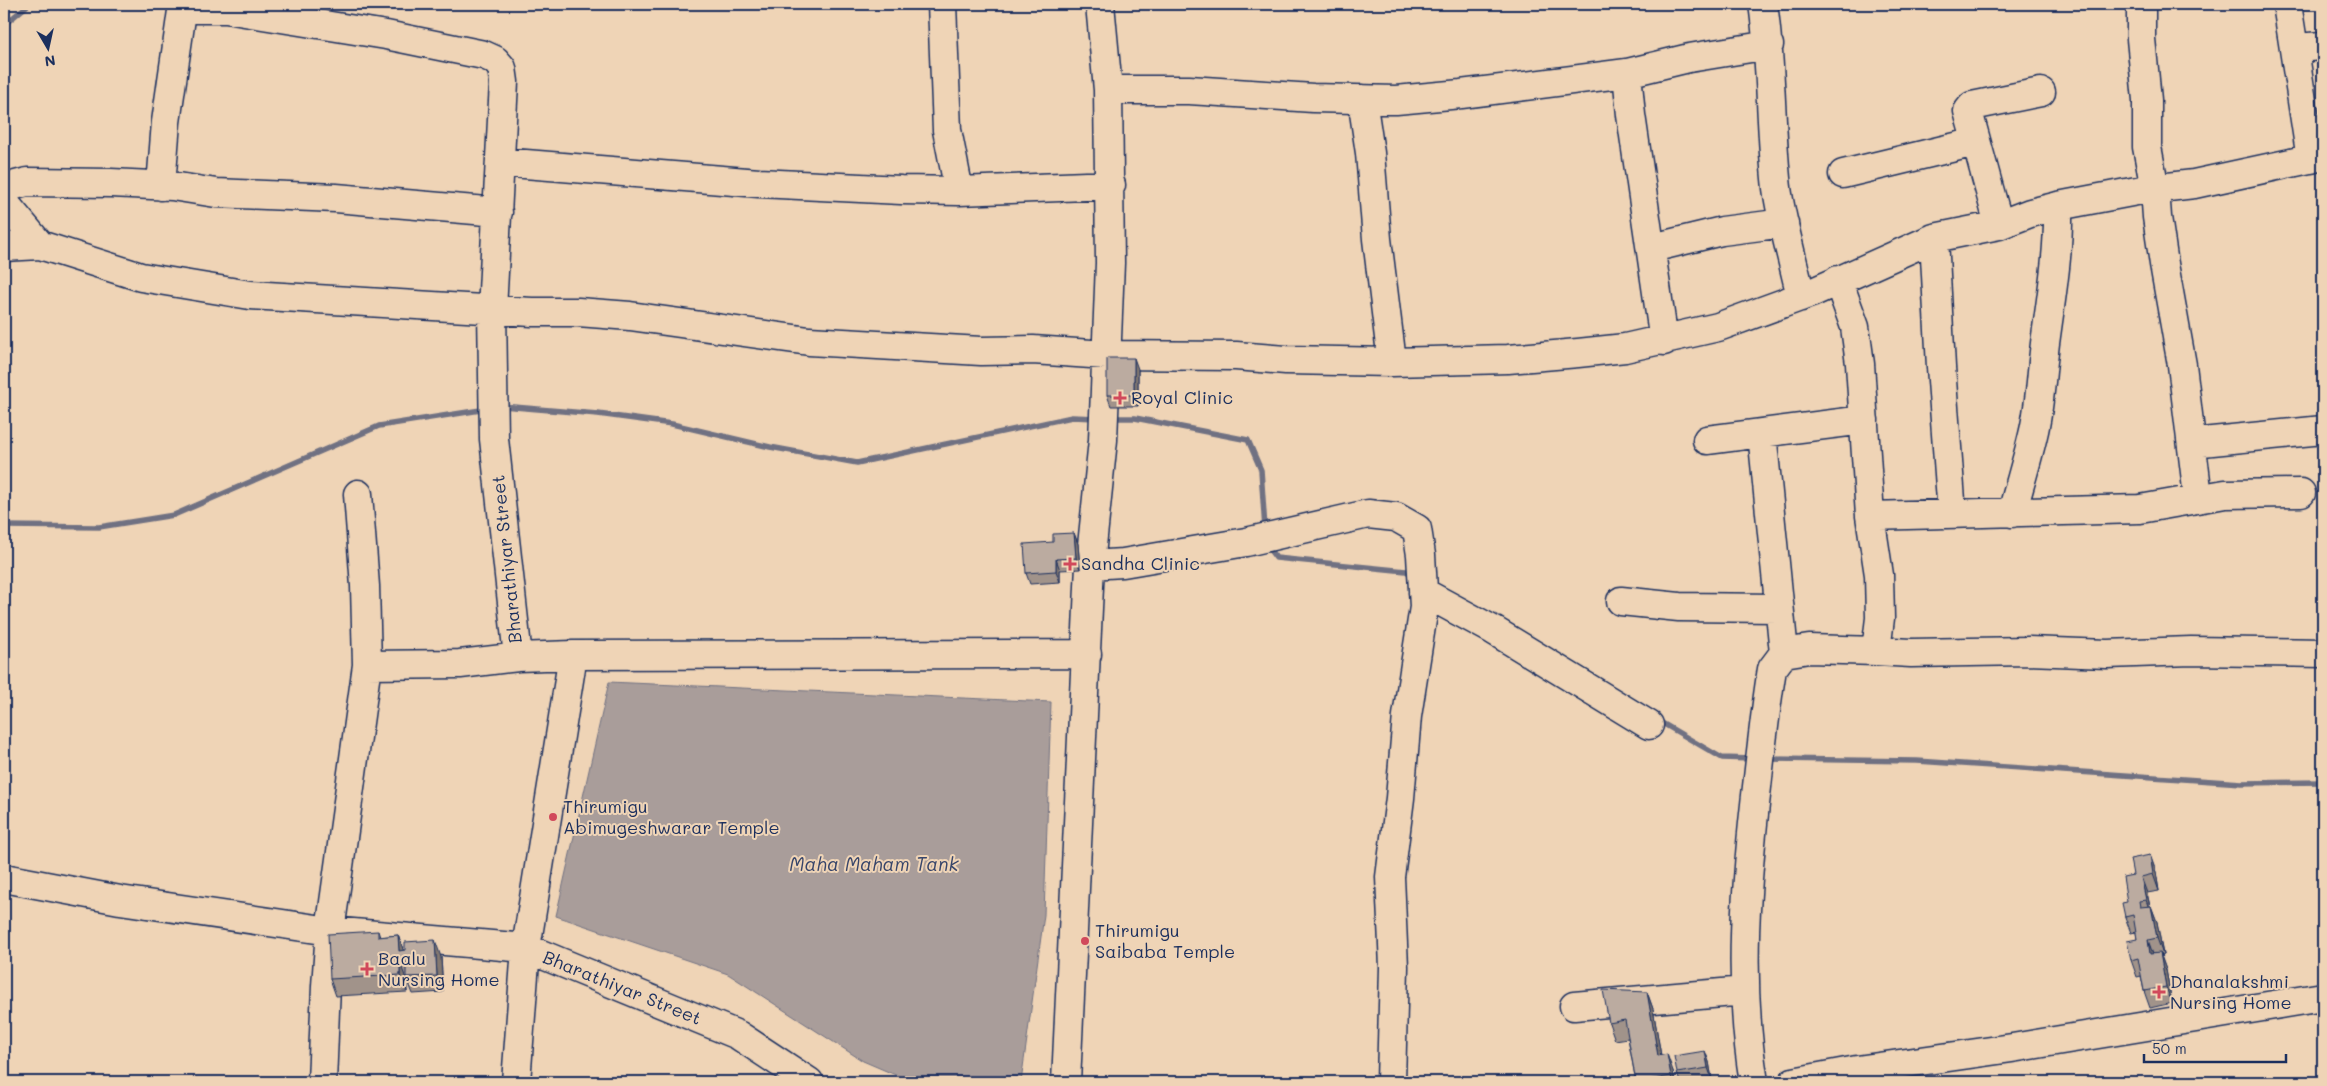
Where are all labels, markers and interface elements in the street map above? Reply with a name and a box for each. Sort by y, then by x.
north arrow [22,22,72,72]
text: N [43,51,57,72]
place label: Royal Clinic [1131,385,1233,409]
marker: Royal Clinic [1113,391,1127,405]
street label: Bharathiyar Street [485,474,527,644]
place label: Sandha Clinic [1081,551,1200,575]
marker: Sandha Clinic [1063,557,1077,571]
place label: Thirumigu Abimugeshwarar Temple [563,794,780,839]
marker: Thirumigu Abimugeshwarar Temple [547,811,559,823]
water label: Maha Maham Tank [789,851,960,876]
place label: Thirumigu Saibaba Temple [1095,918,1235,963]
marker: Thirumigu Saibaba Temple [1079,935,1091,947]
street label: Bharathiyar Street [539,944,705,1030]
place label: Baalu Nursing Home [378,946,500,991]
marker: Baalu Nursing Home [360,962,374,976]
place label: Dhanalakshmi Nursing Home [2170,969,2292,1014]
marker: Dhanalakshmi Nursing Home [2152,985,2166,999]
scale bar [2144,1031,2287,1063]
text: 50 m [2152,1038,2187,1058]

